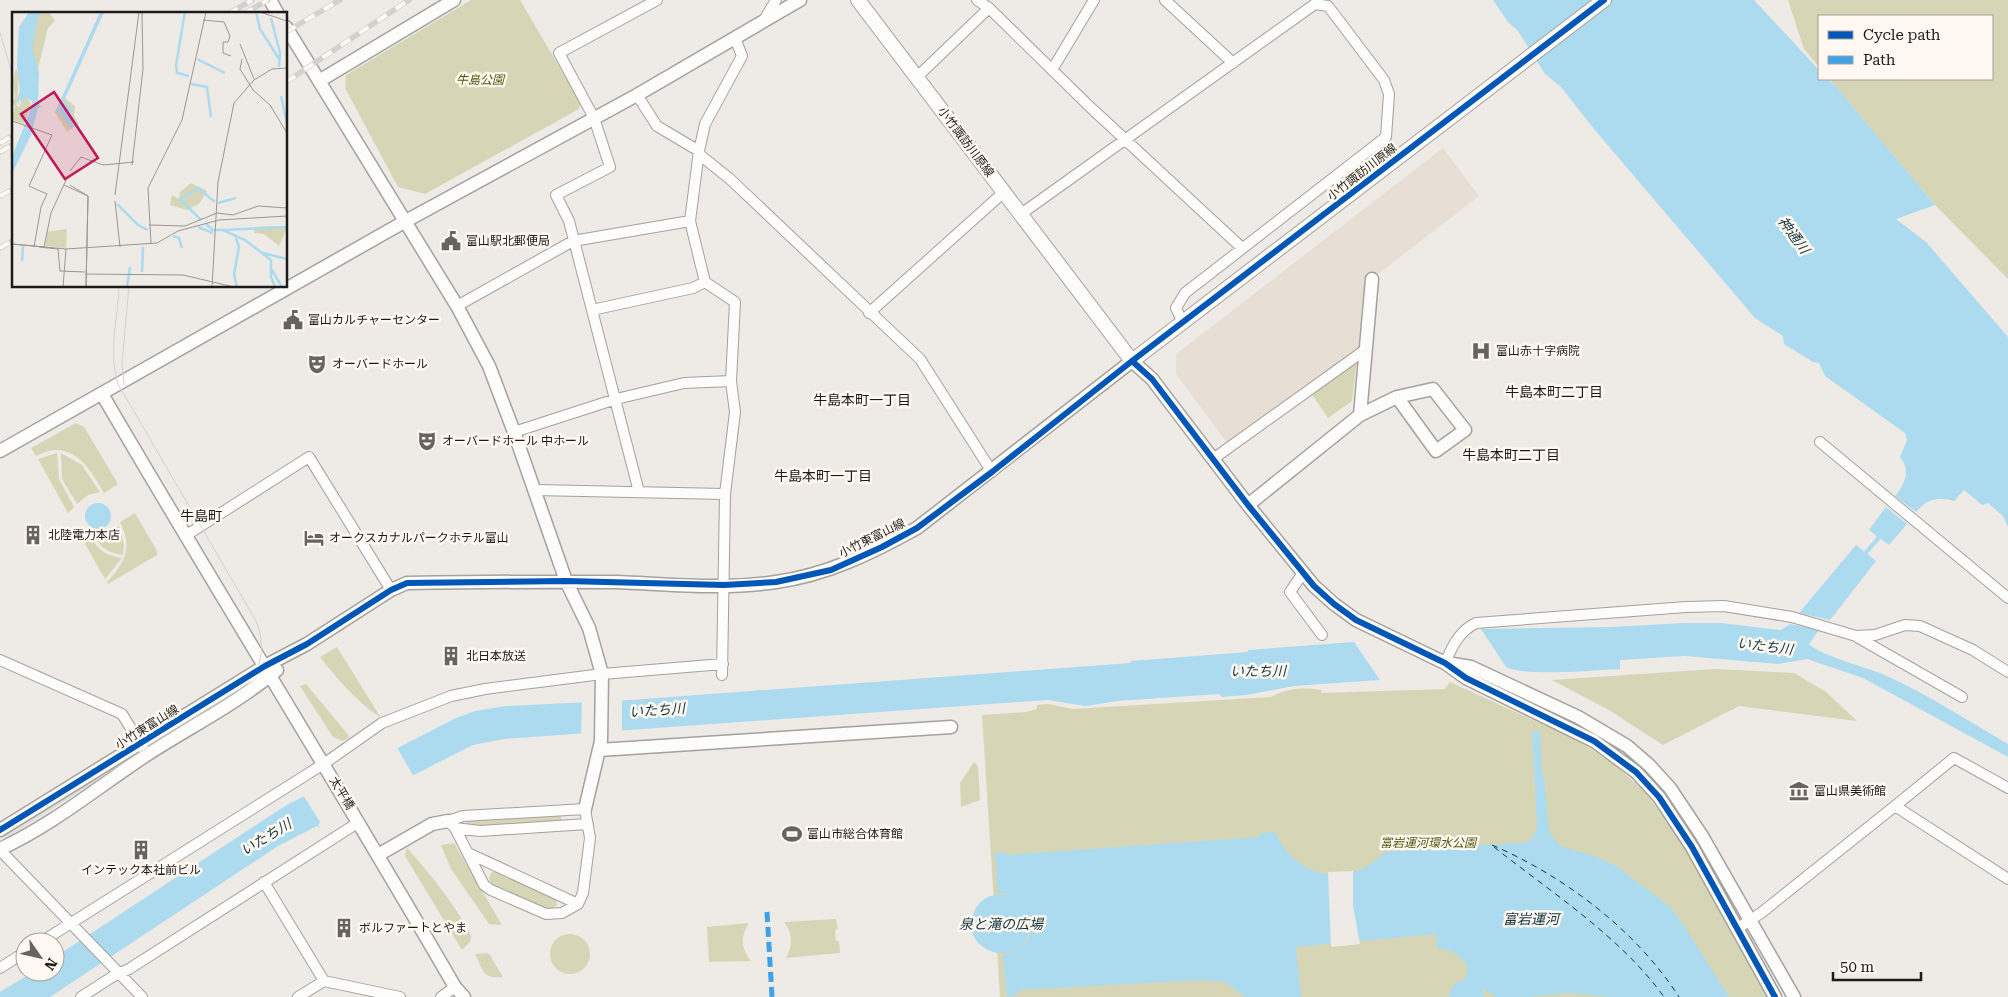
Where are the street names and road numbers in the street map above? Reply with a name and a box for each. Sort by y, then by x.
street label: 小竹諏訪川原線 [935,104,997,180]
street label: 小竹諏訪川原線 [1325,141,1399,203]
street label: 小竹東富山線 [837,516,907,560]
street label: 小竹東富山線 [113,702,181,752]
street label: 太平橋 [327,774,357,812]

